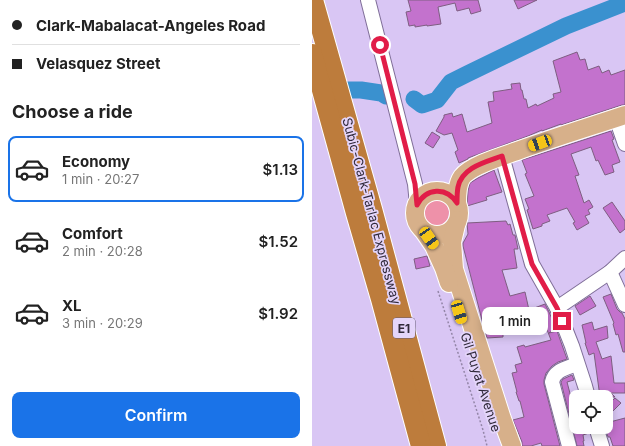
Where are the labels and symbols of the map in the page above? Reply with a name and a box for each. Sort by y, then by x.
route start [371,36,389,54]
street label: Subic-Clark-Tarlac Expressway [339,116,405,306]
car [527,133,553,153]
car [417,225,441,251]
car [450,299,468,325]
callout: 1 min [482,307,548,335]
route end [553,312,571,330]
road number: E1 [393,318,415,338]
street label: Gil Puyat Avenue [457,330,505,434]

